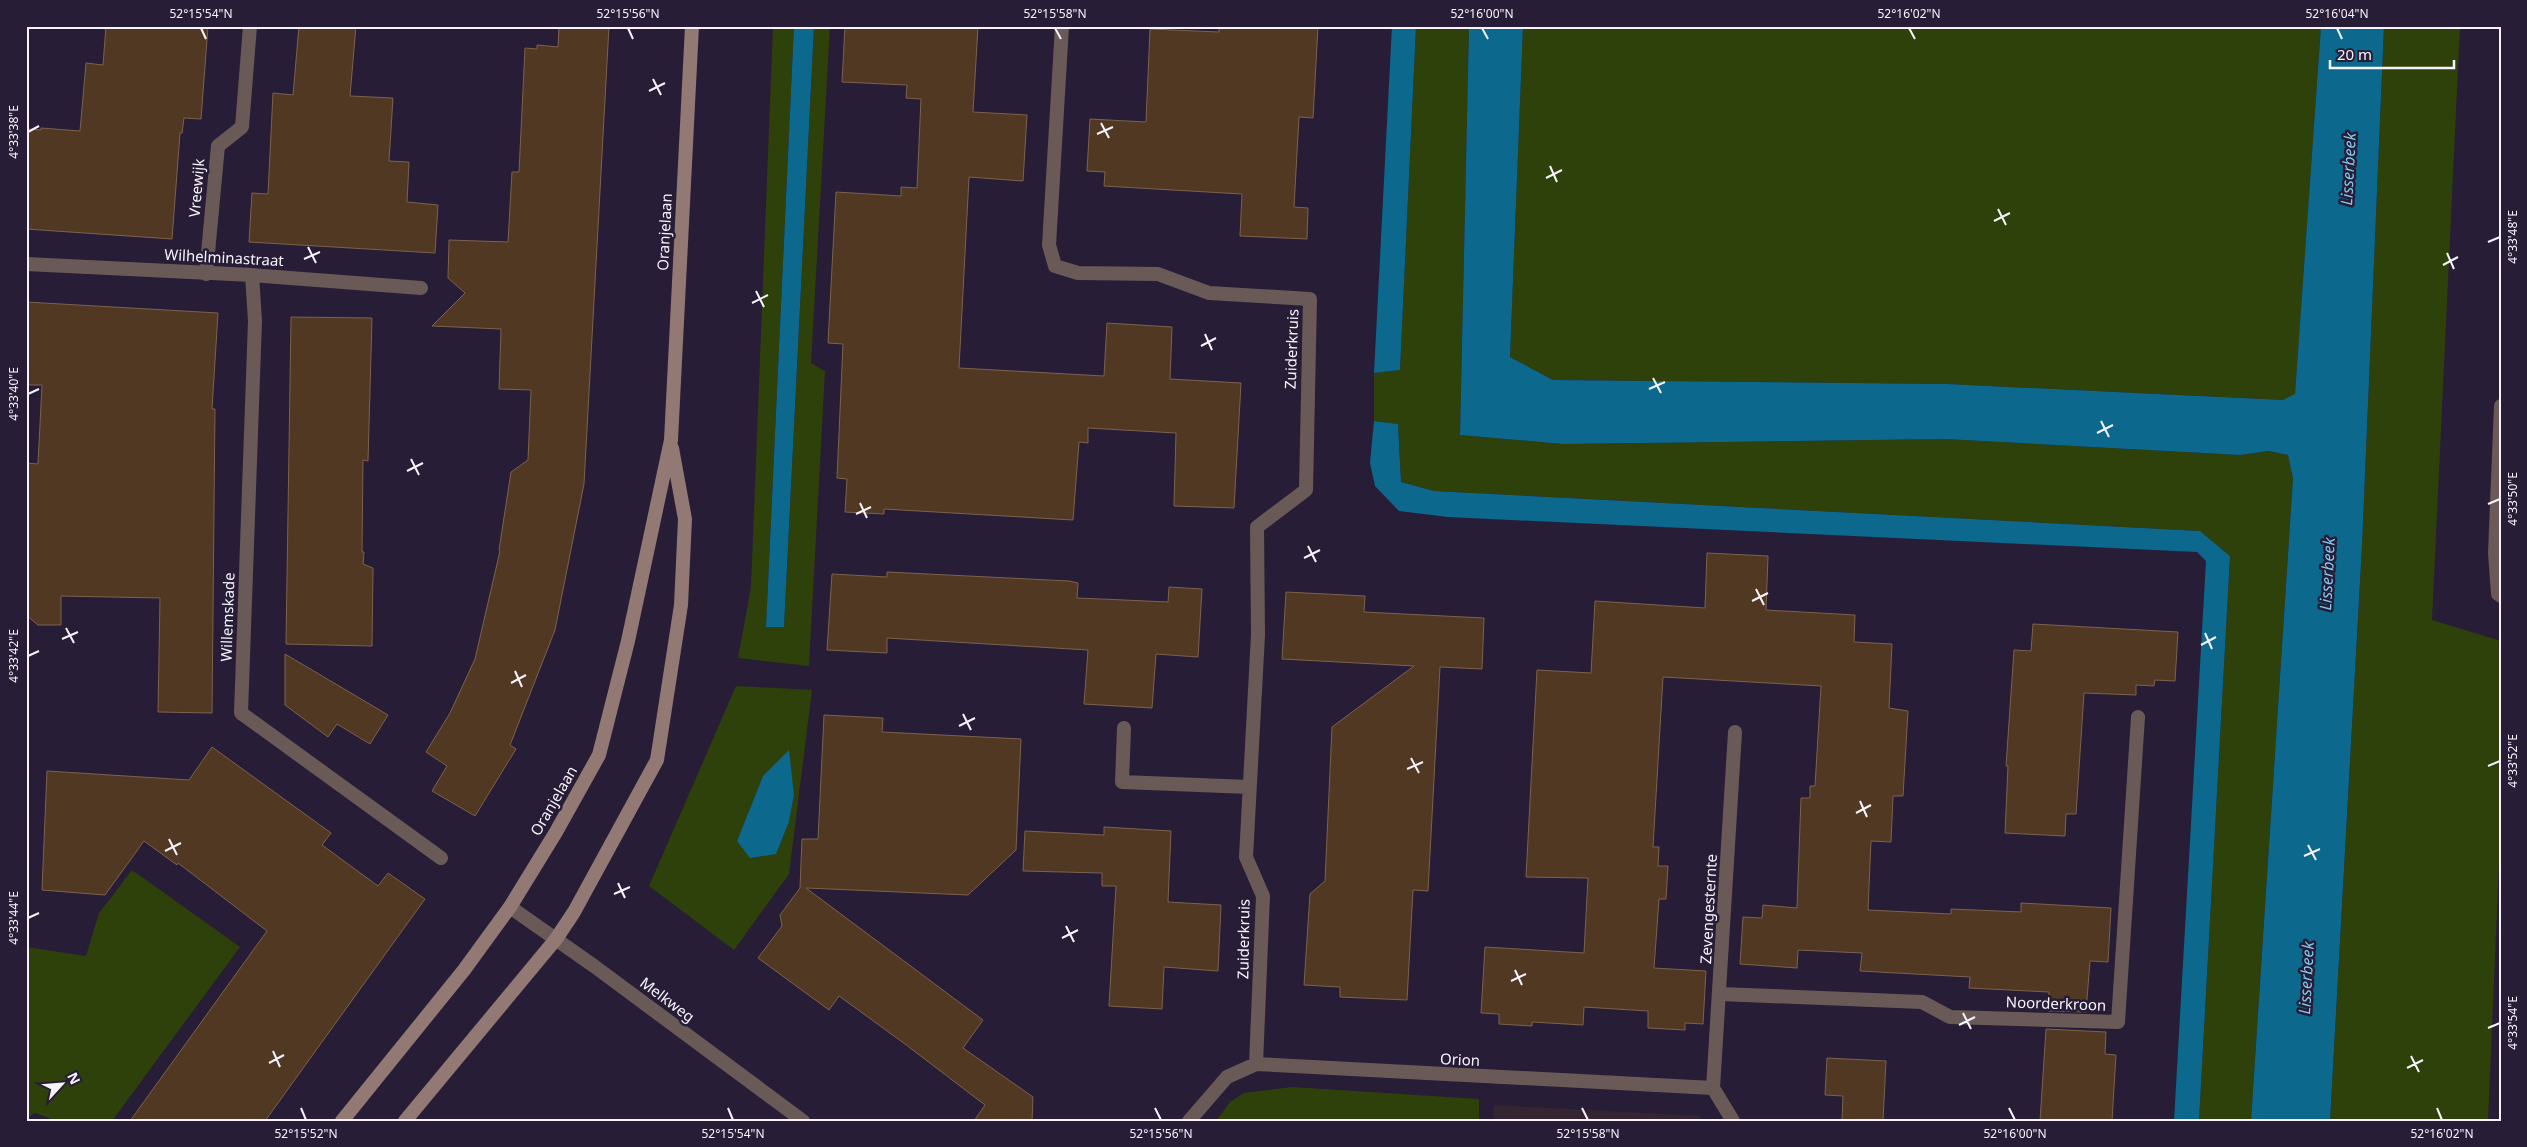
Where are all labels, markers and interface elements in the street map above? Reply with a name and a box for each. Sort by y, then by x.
text: 52°15'54"N [169,5,233,22]
text: 52°15'56"N [596,5,660,22]
text: 52°15'58"N [1023,5,1087,22]
text: 52°16'00"N [1450,5,1514,22]
text: 52°16'02"N [1877,5,1941,22]
text: 52°16'04"N [2305,5,2369,22]
scale bar [2330,38,2453,70]
text: 20 m [2337,44,2372,64]
text: 4°33'38"E [5,105,22,159]
water label: Lisserbeek [2335,131,2361,206]
street label: Vreewijk [183,158,209,218]
street label: Oranjelaan [652,193,676,271]
text: 4°33'48"E [2504,210,2521,264]
street label: Wilhelminastraat [164,244,285,270]
street label: Zuiderkruis [1280,309,1302,389]
text: 4°33'40"E [5,367,22,421]
text: 4°33'50"E [2504,472,2521,526]
water label: Lisserbeek [2314,536,2340,611]
street label: Willemskade [215,572,239,662]
text: 4°33'42"E [5,629,22,683]
text: 4°33'52"E [2504,734,2521,788]
street label: Oranjelaan [525,762,581,839]
street label: Zevengesternte [1695,853,1721,964]
text: 4°33'44"E [5,891,22,945]
street label: Zuiderkruis [1232,899,1254,979]
water label: Lisserbeek [2293,940,2319,1015]
street label: Melkweg [636,972,699,1026]
street label: Noorderkroon [2005,991,2107,1015]
text: 4°33'54"E [2504,996,2521,1050]
street label: Orion [1439,1048,1481,1070]
north arrow [38,1060,88,1110]
text: N [63,1069,85,1087]
text: 52°15'52"N [274,1125,338,1142]
text: 52°15'54"N [701,1125,765,1142]
text: 52°15'56"N [1129,1125,1193,1142]
text: 52°15'58"N [1556,1125,1620,1142]
text: 52°16'00"N [1983,1125,2047,1142]
text: 52°16'02"N [2410,1125,2474,1142]

